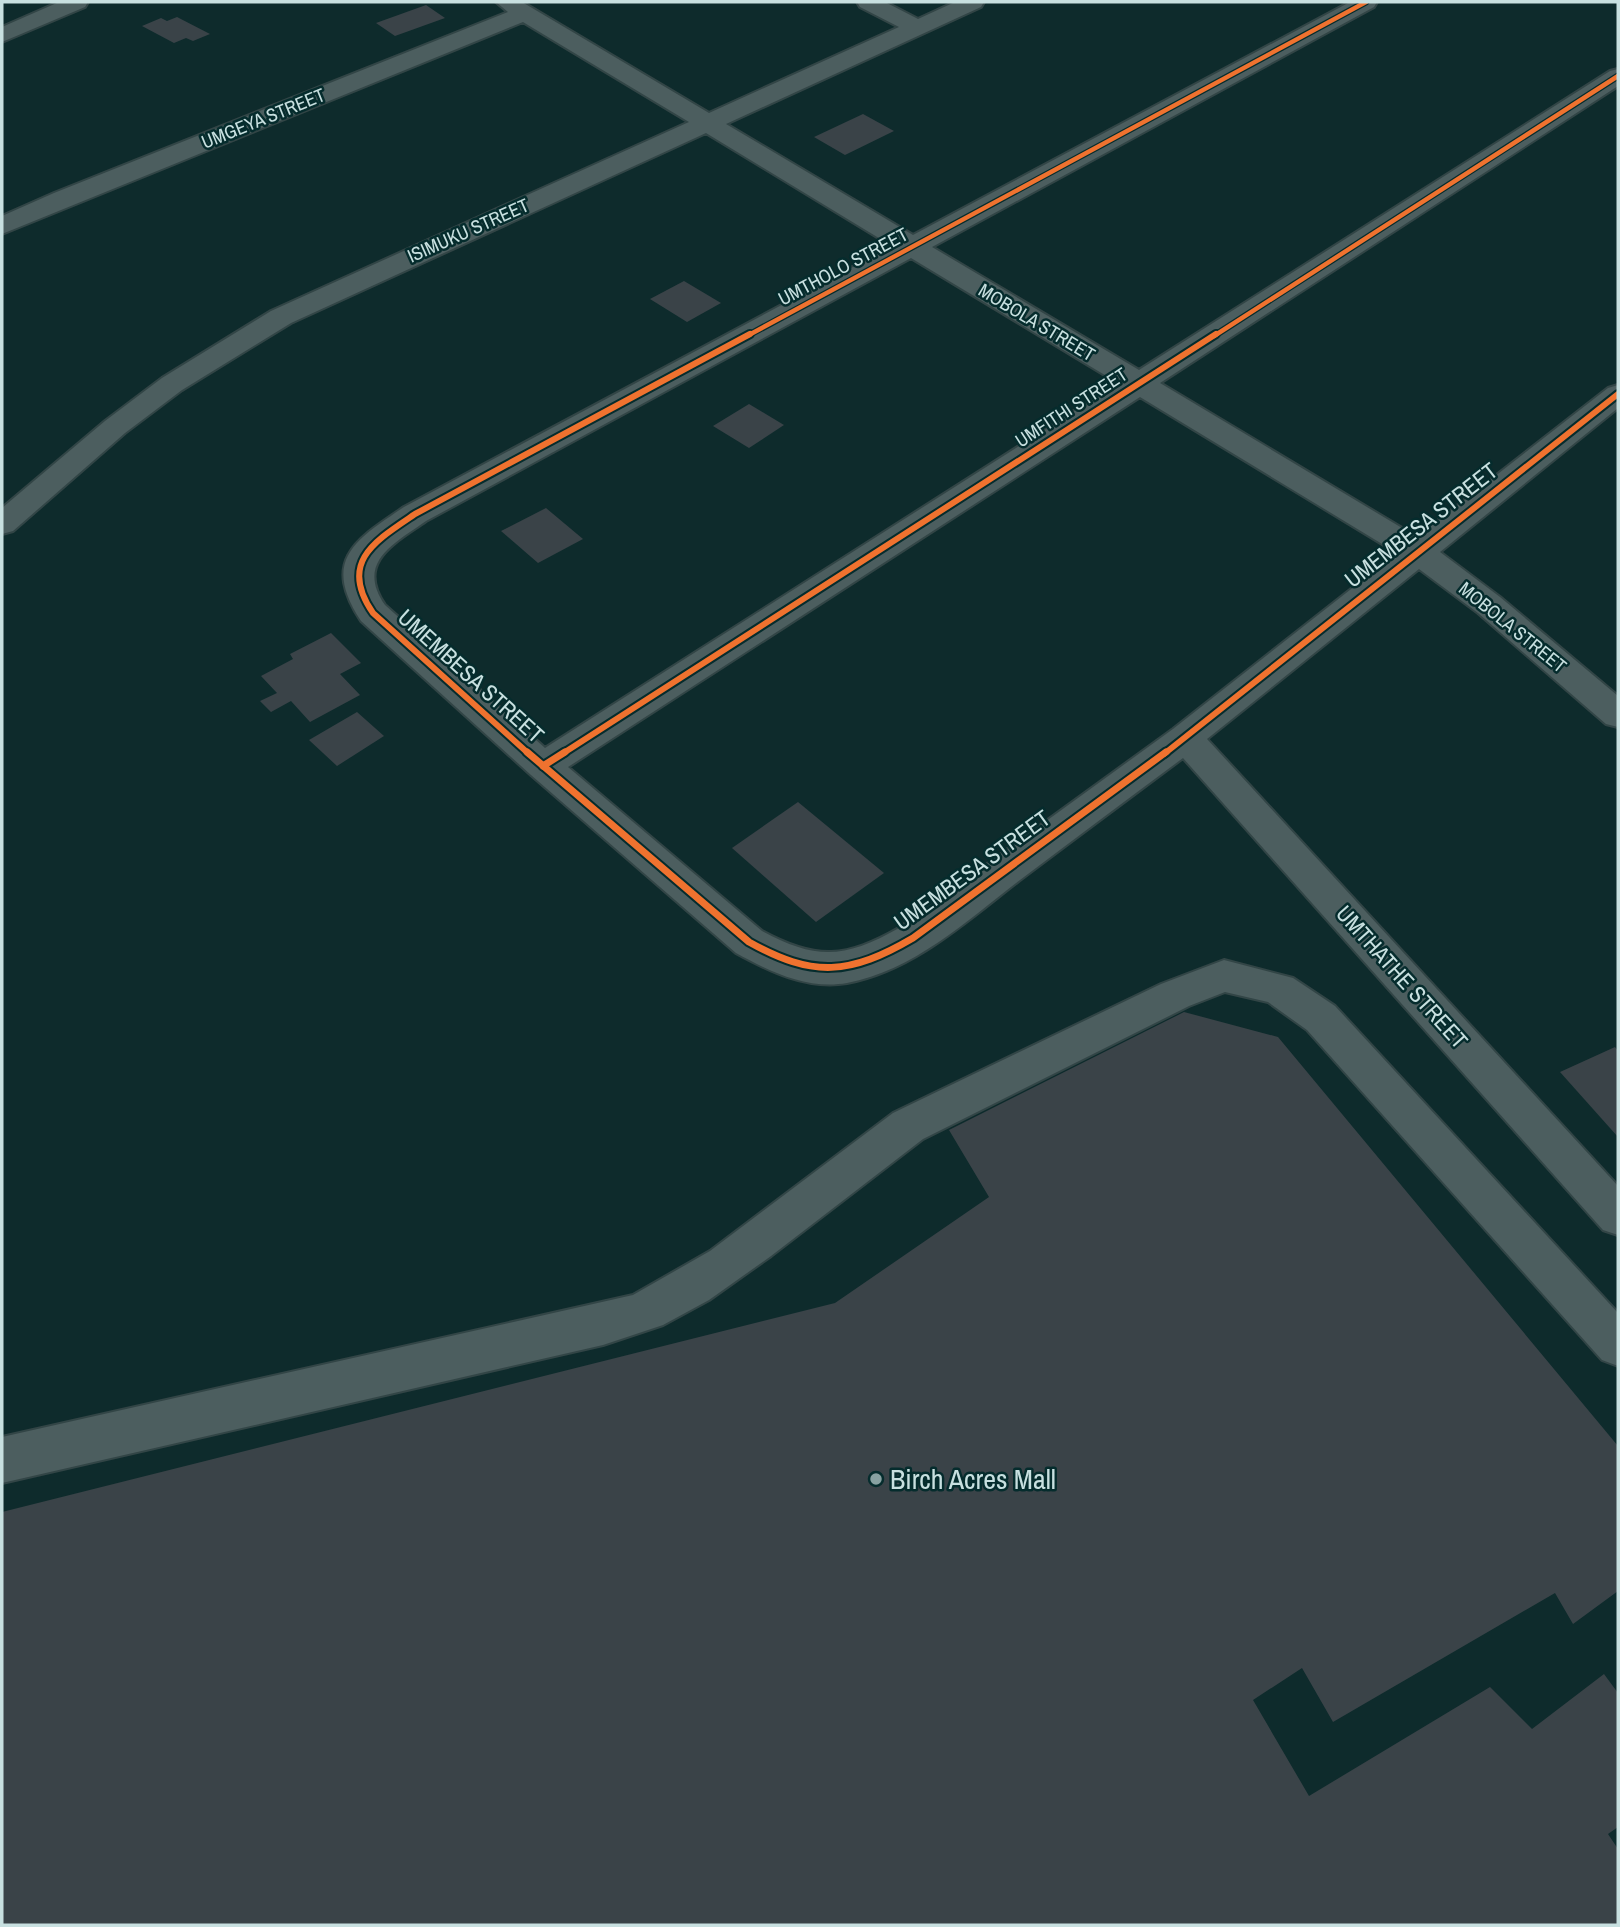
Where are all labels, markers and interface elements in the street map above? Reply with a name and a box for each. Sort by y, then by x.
street label: UMGEYA STREET [197,81,329,155]
street label: ISIMUKU STREET [403,191,533,268]
street label: UMTHOLO STREET [773,221,913,311]
street label: MOBOLA STREET [974,277,1101,367]
street label: UMFITHI STREET [1010,361,1133,453]
street label: UMEMBESA STREET [1338,455,1504,594]
street label: MOBOLA STREET [1454,575,1573,679]
street label: UMEMBESA STREET [392,602,551,750]
street label: UMEMBESA STREET [887,802,1057,937]
street label: UMTHATHE STREET [1330,898,1475,1055]
place label: Birch Acres Mall [890,1460,1056,1498]
marker: Birch Acres Mall [868,1471,884,1487]

